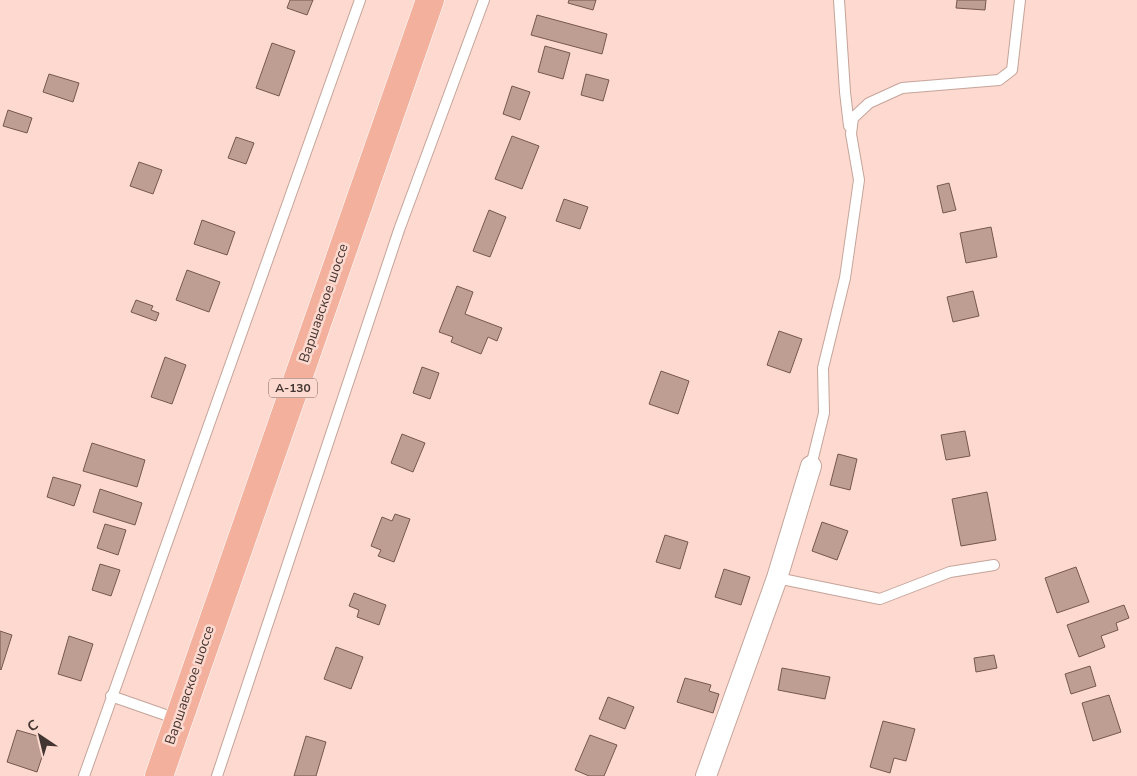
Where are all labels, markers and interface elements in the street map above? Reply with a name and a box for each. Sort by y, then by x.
street label: Варшавское шоссе [294,241,353,365]
road number: А-130 [269,378,317,398]
street label: Варшавское шоссе [160,623,219,747]
north arrow [15,711,65,761]
text: С [23,715,43,736]

